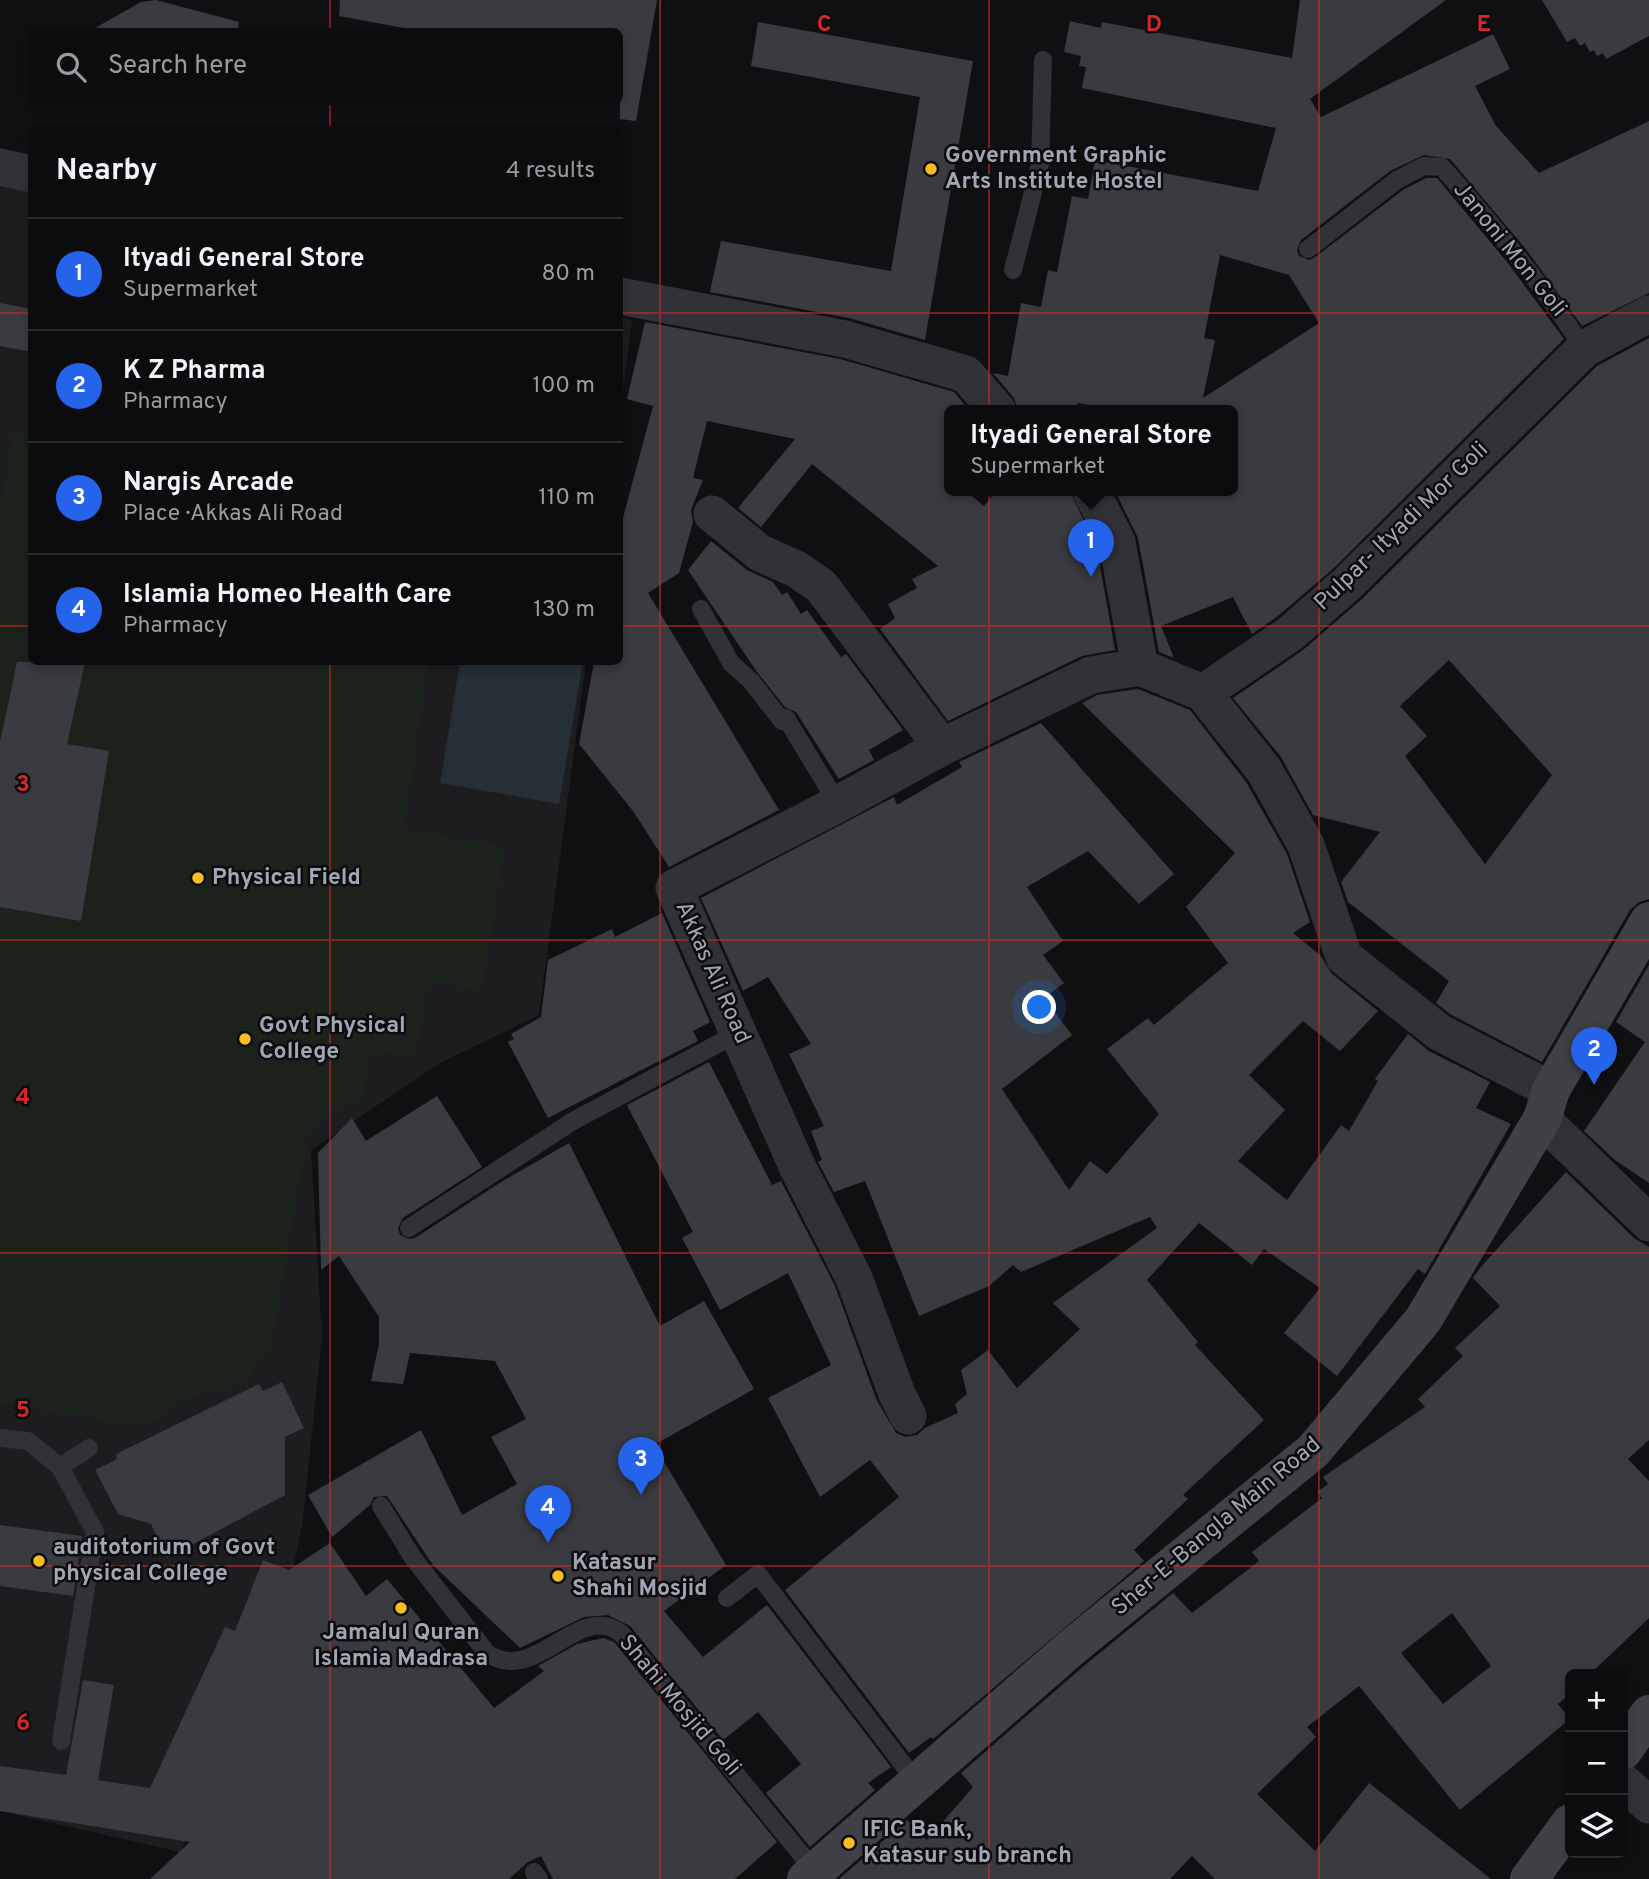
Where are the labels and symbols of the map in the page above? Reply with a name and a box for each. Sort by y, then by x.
text: C [817,11,831,40]
text: D [1146,11,1162,40]
text: E [1477,11,1491,40]
place label: Government Graphic Arts Institute Hostel [945,142,1167,197]
marker: Government Graphic Arts Institute Hostel [923,161,939,177]
street label: Janoni Mon Goli [1446,177,1572,323]
street label: Pulpar- Ityadi Mor Goli [1309,436,1495,618]
pin: 1 [1068,519,1114,577]
text: 3 [16,771,30,800]
place label: Physical Field [212,864,361,893]
marker: Physical Field [190,870,206,886]
street label: Akkas Ali Road [668,897,756,1049]
your location [1022,990,1056,1024]
place label: Govt Physical College [259,1012,406,1067]
pin: 2 [1571,1027,1617,1085]
marker: Govt Physical College [237,1031,253,1047]
text: 4 [16,1084,30,1113]
text: 5 [16,1397,30,1426]
street label: Sher-E-Bangla Main Road [1107,1431,1327,1623]
pin: 3 [618,1437,664,1495]
pin: 4 [525,1485,571,1543]
place label: auditotorium of Govt physical College [53,1534,275,1589]
place label: Katasur Shahi Mosjid [572,1549,708,1604]
marker: auditotorium of Govt physical College [31,1553,47,1569]
marker: Katasur Shahi Mosjid [550,1568,566,1584]
marker: Jamalul Quran Islamia Madrasa [393,1600,409,1616]
place label: Jamalul Quran Islamia Madrasa [314,1619,488,1674]
street label: Shahi Mosjid Goli [611,1629,747,1783]
text: 6 [16,1710,30,1739]
place label: IFIC Bank, Katasur sub branch [863,1816,1072,1871]
marker: IFIC Bank, Katasur sub branch [841,1835,857,1851]

